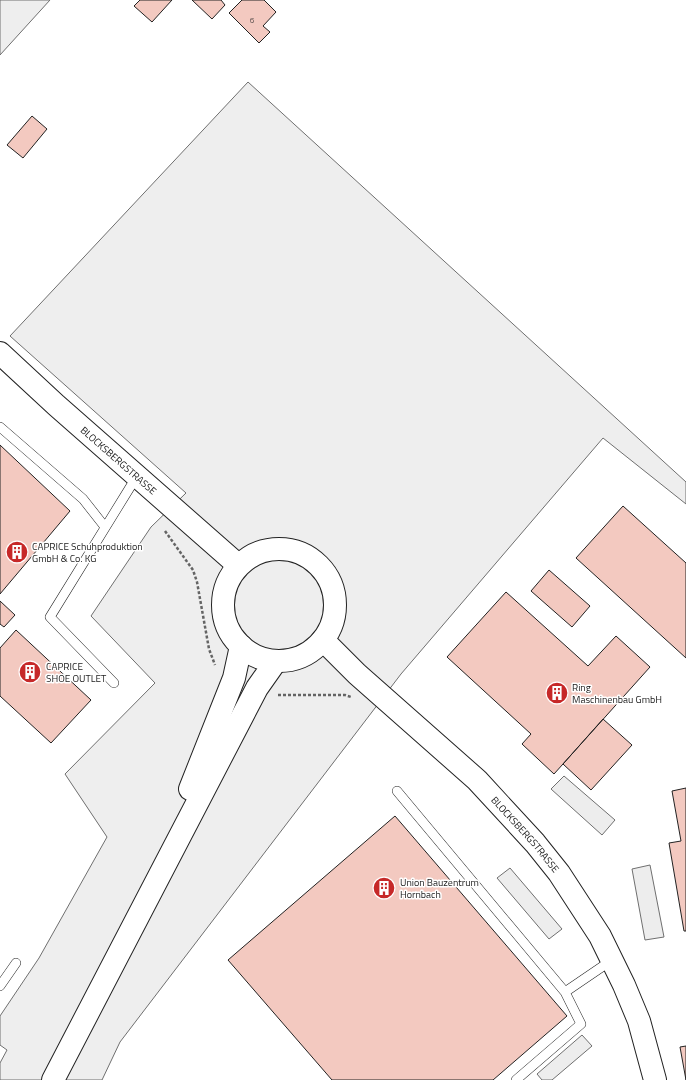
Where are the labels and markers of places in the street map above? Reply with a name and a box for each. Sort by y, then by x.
building icon: CAPRICE Schuhproduktion GmbH & Co. KG [4,539,30,565]
place label: CAPRICE Schuhproduktion GmbH & Co. KG [32,539,143,566]
building icon: CAPRICE SHOE OUTLET [17,659,43,685]
place label: CAPRICE SHOE OUTLET [46,659,107,686]
building icon: Ring Maschinenbau GmbH [544,680,570,706]
place label: Ring Maschinenbau GmbH [572,680,662,707]
building icon: Union Bauzentrum Hornbach [371,875,397,901]
place label: Union Bauzentrum Hornbach [400,875,479,902]

